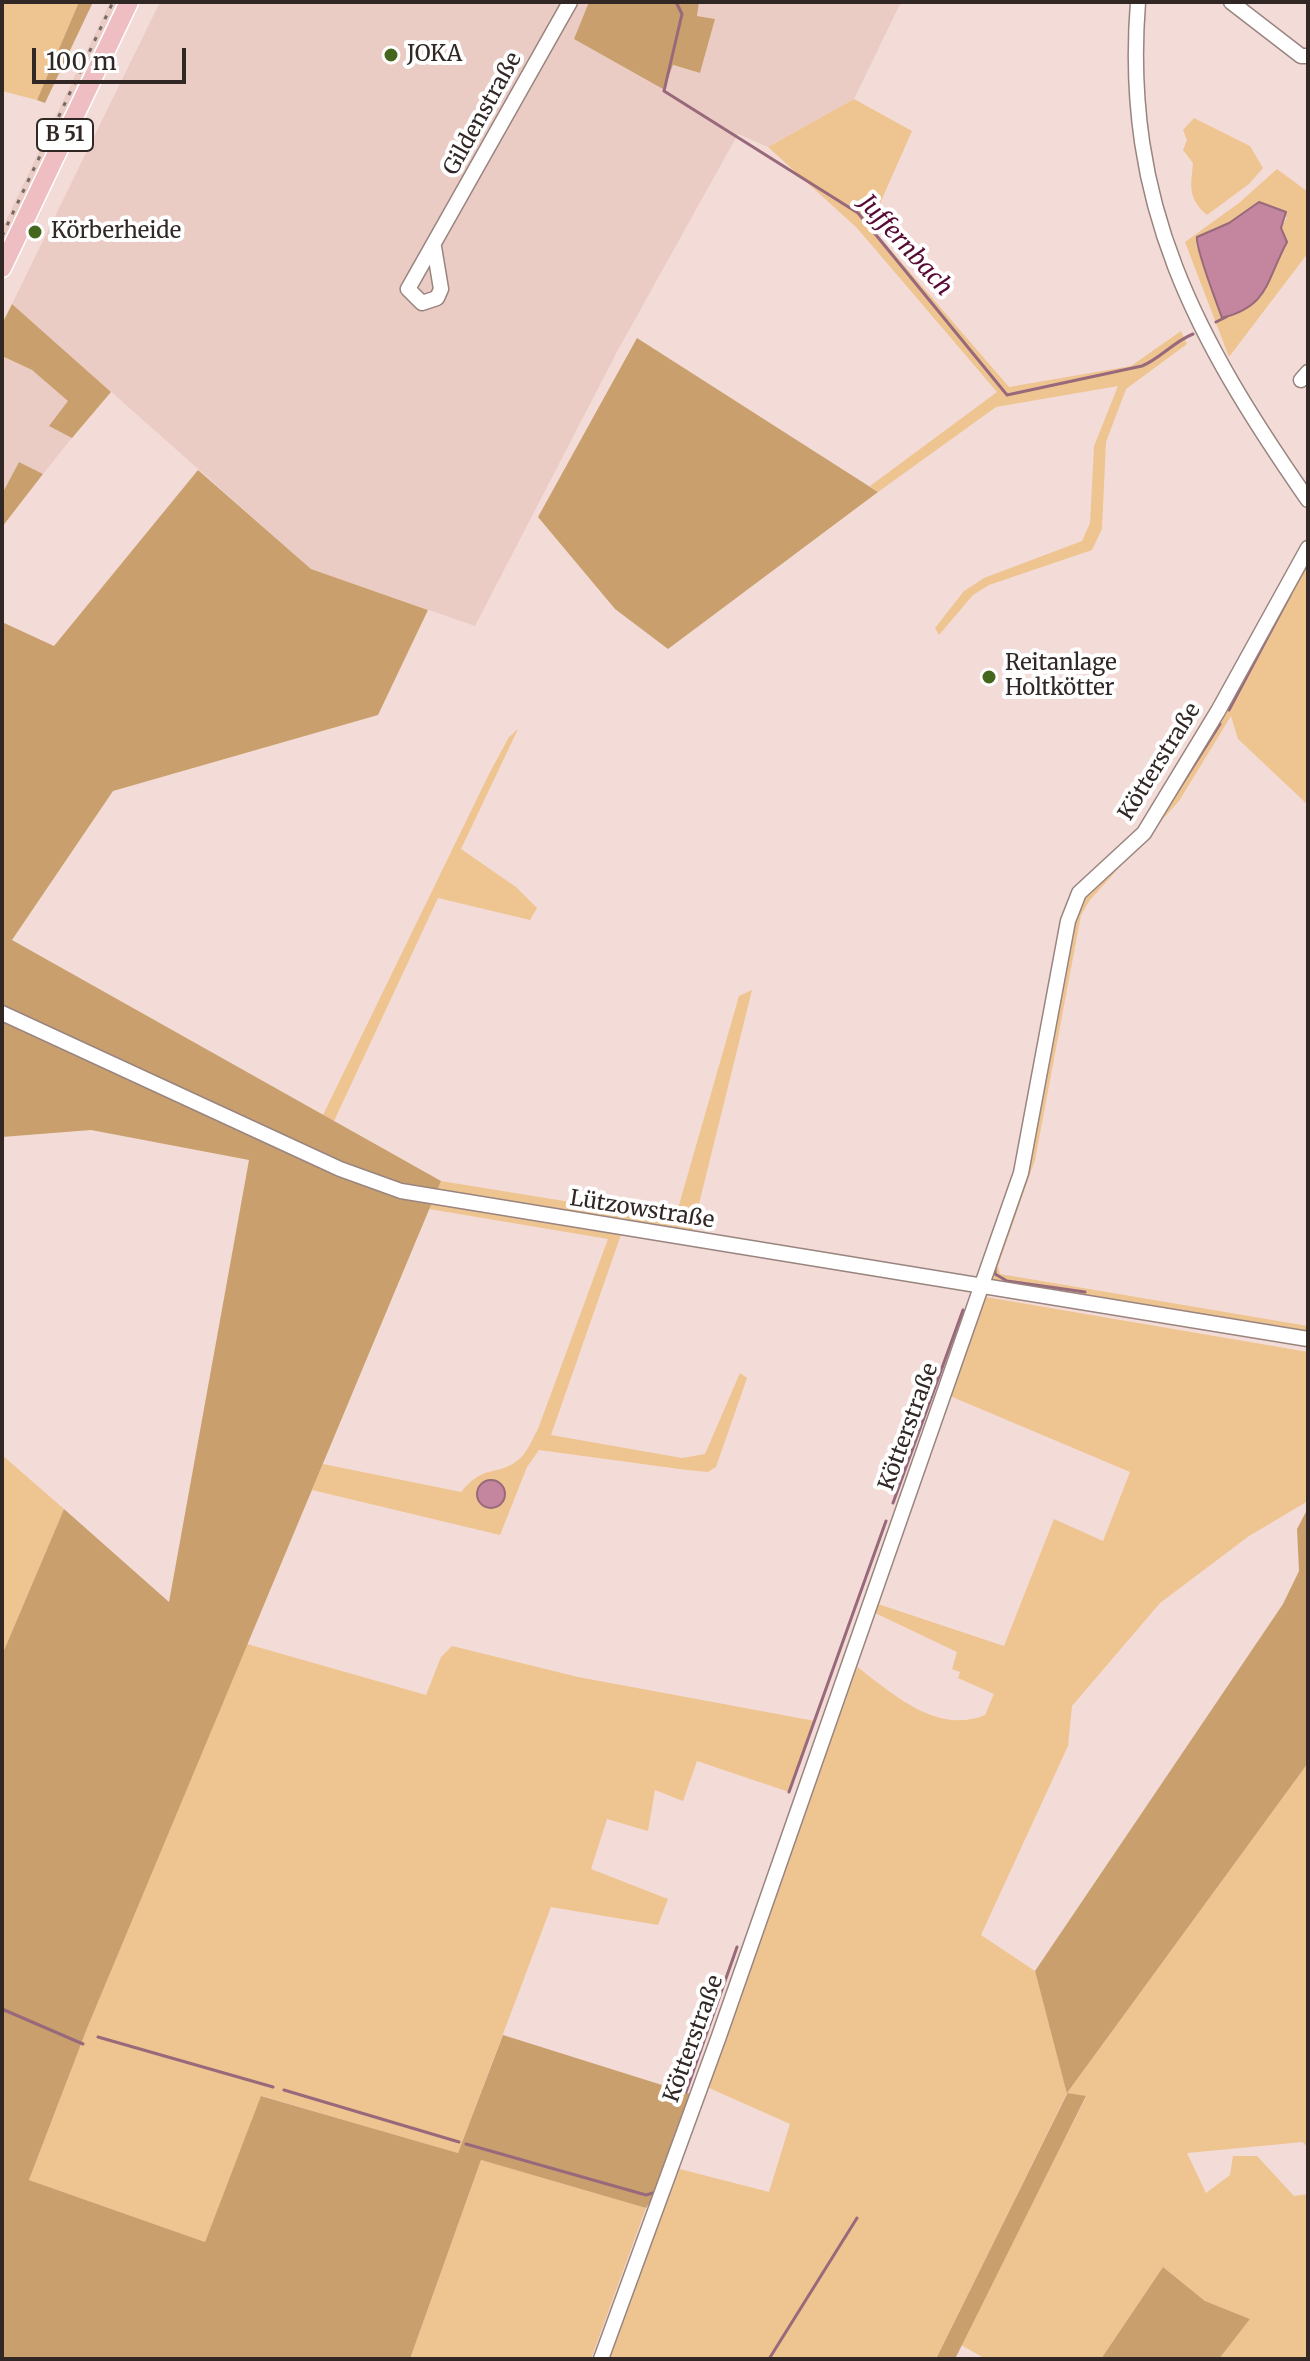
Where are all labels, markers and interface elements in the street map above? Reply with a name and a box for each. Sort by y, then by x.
scale bar [36,32,190,82]
place label: JOKA [407,42,462,68]
text: 100 m [46,46,116,77]
marker: JOKA [382,46,400,64]
street label: Gildenstraße [438,48,528,180]
road number: B 51 [37,119,93,151]
water label: Juffernbach [852,190,958,302]
place label: Körberheide [51,219,181,245]
marker: Körberheide [26,223,44,241]
place label: Reitanlage Holtkötter [1005,651,1117,702]
marker: Reitanlage Holtkötter [980,668,998,686]
street label: Kötterstraße [1113,698,1207,826]
street label: Lützowstraße [568,1186,716,1234]
street label: Kötterstraße [874,1360,944,1494]
street label: Kötterstraße [659,1972,729,2106]

